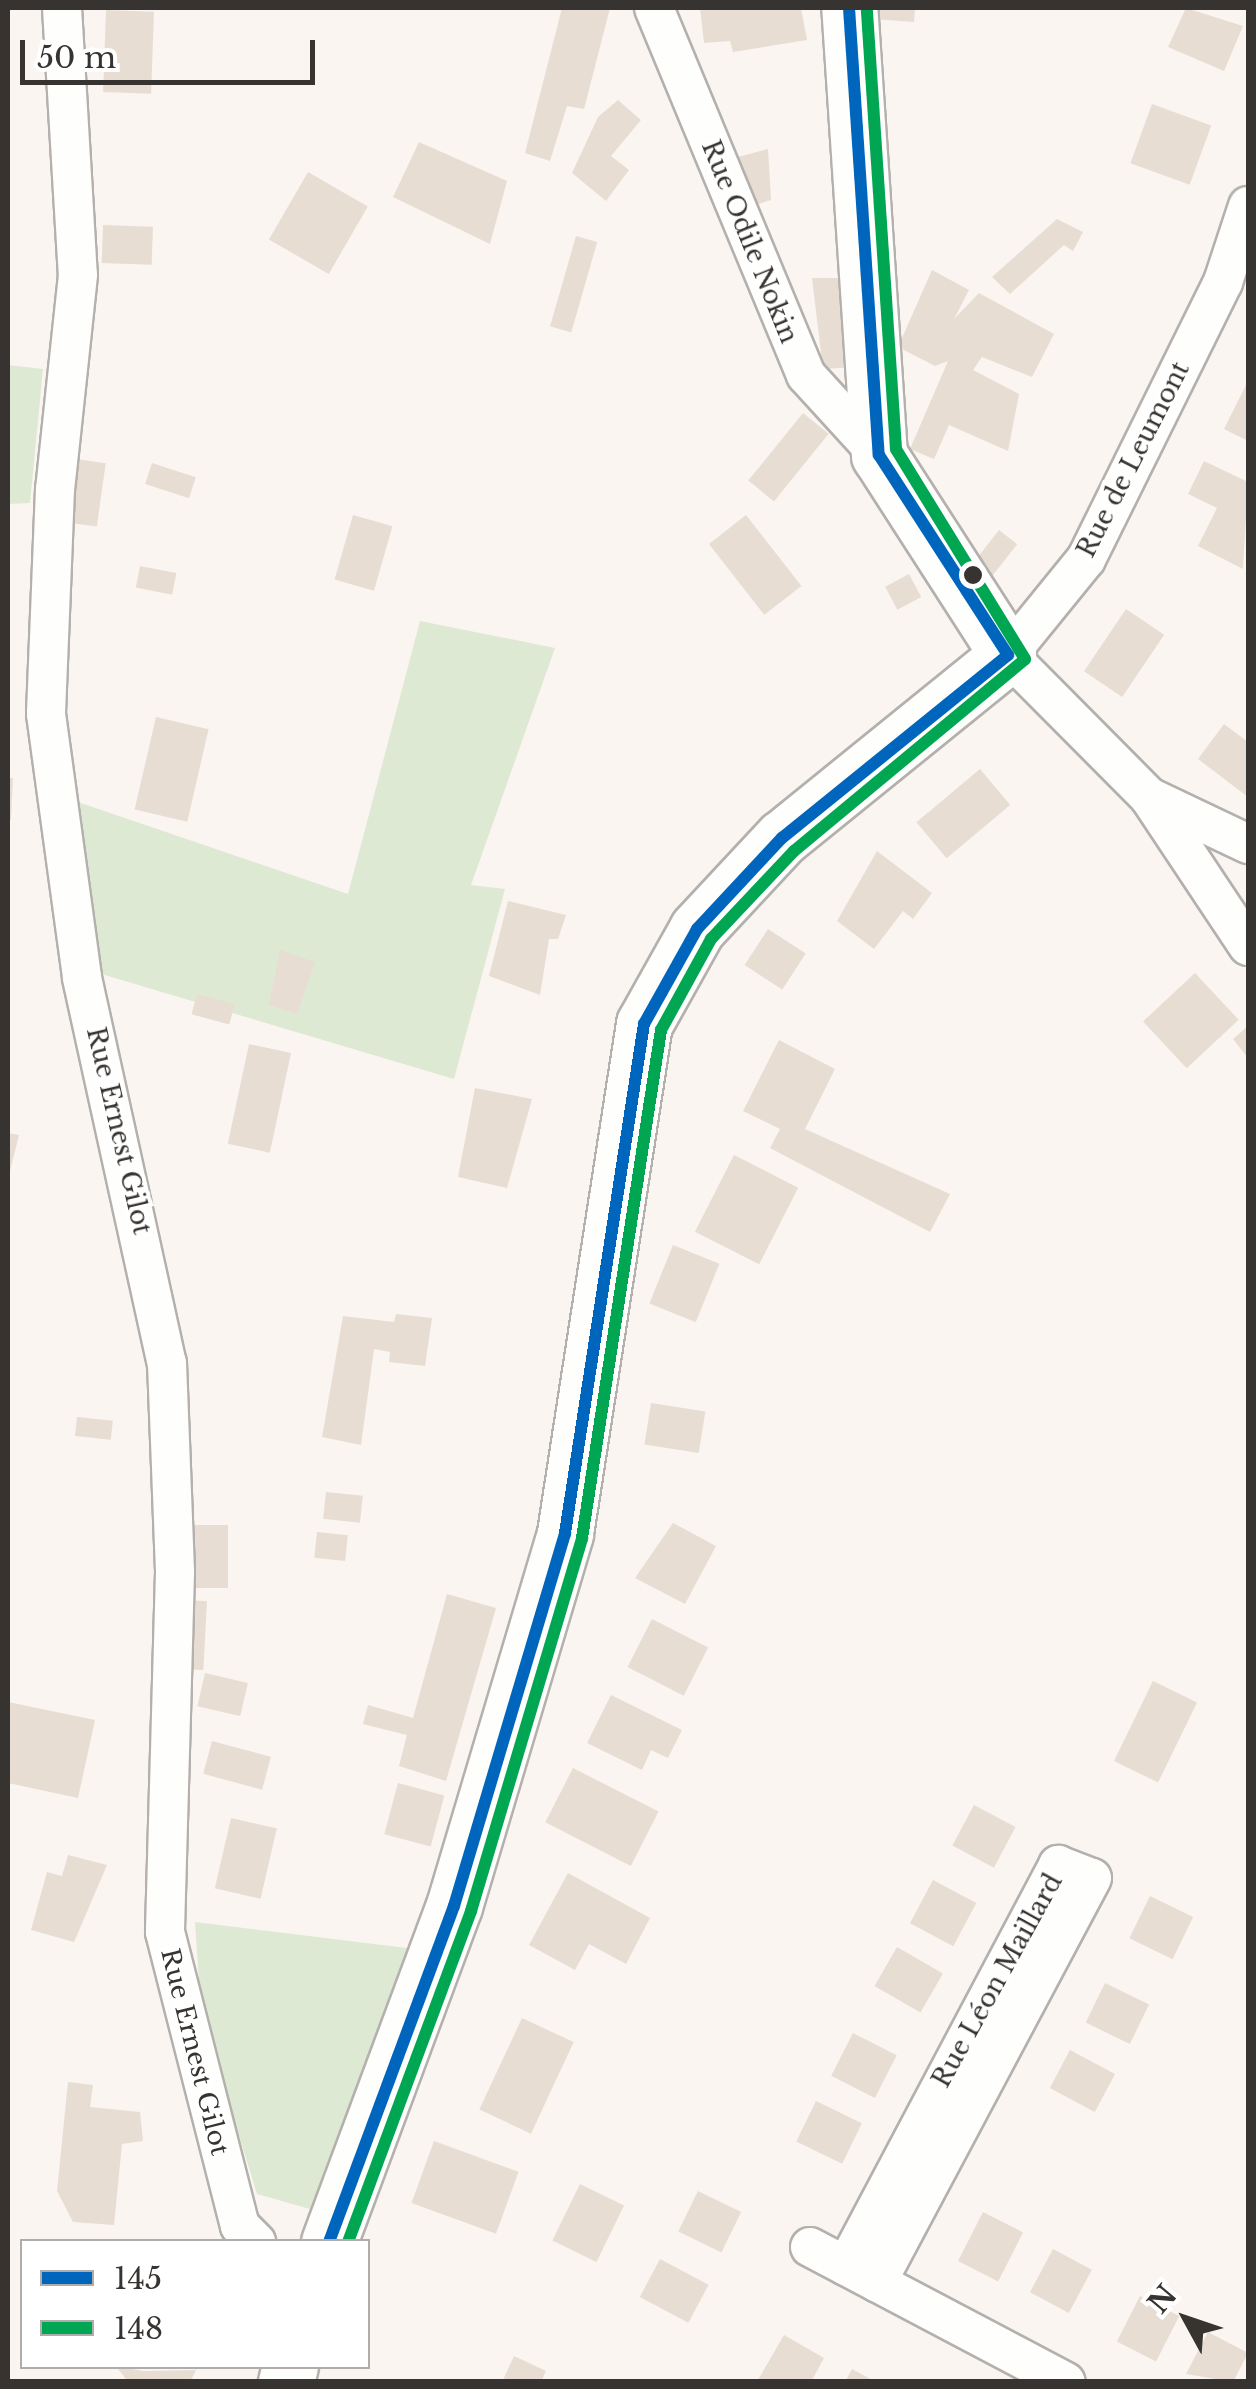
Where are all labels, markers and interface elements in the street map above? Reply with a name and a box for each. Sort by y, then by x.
scale bar [25,20,320,82]
text: 50 m [37,39,116,76]
street label: Rue Odile Nokin [695,136,803,348]
street label: Rue de Leumont [1072,357,1196,563]
unlabelled marker [963,565,983,585]
street label: Rue Ernest Gilot [80,1024,156,1238]
street label: Rue Léon Maillard [927,1869,1069,2093]
street label: Rue Ernest Gilot [154,1946,234,2158]
legend [20,2239,370,2369]
text: 145 [114,2260,162,2297]
north arrow [1136,2269,1236,2369]
text: N [1141,2278,1184,2321]
text: 148 [114,2310,163,2347]

